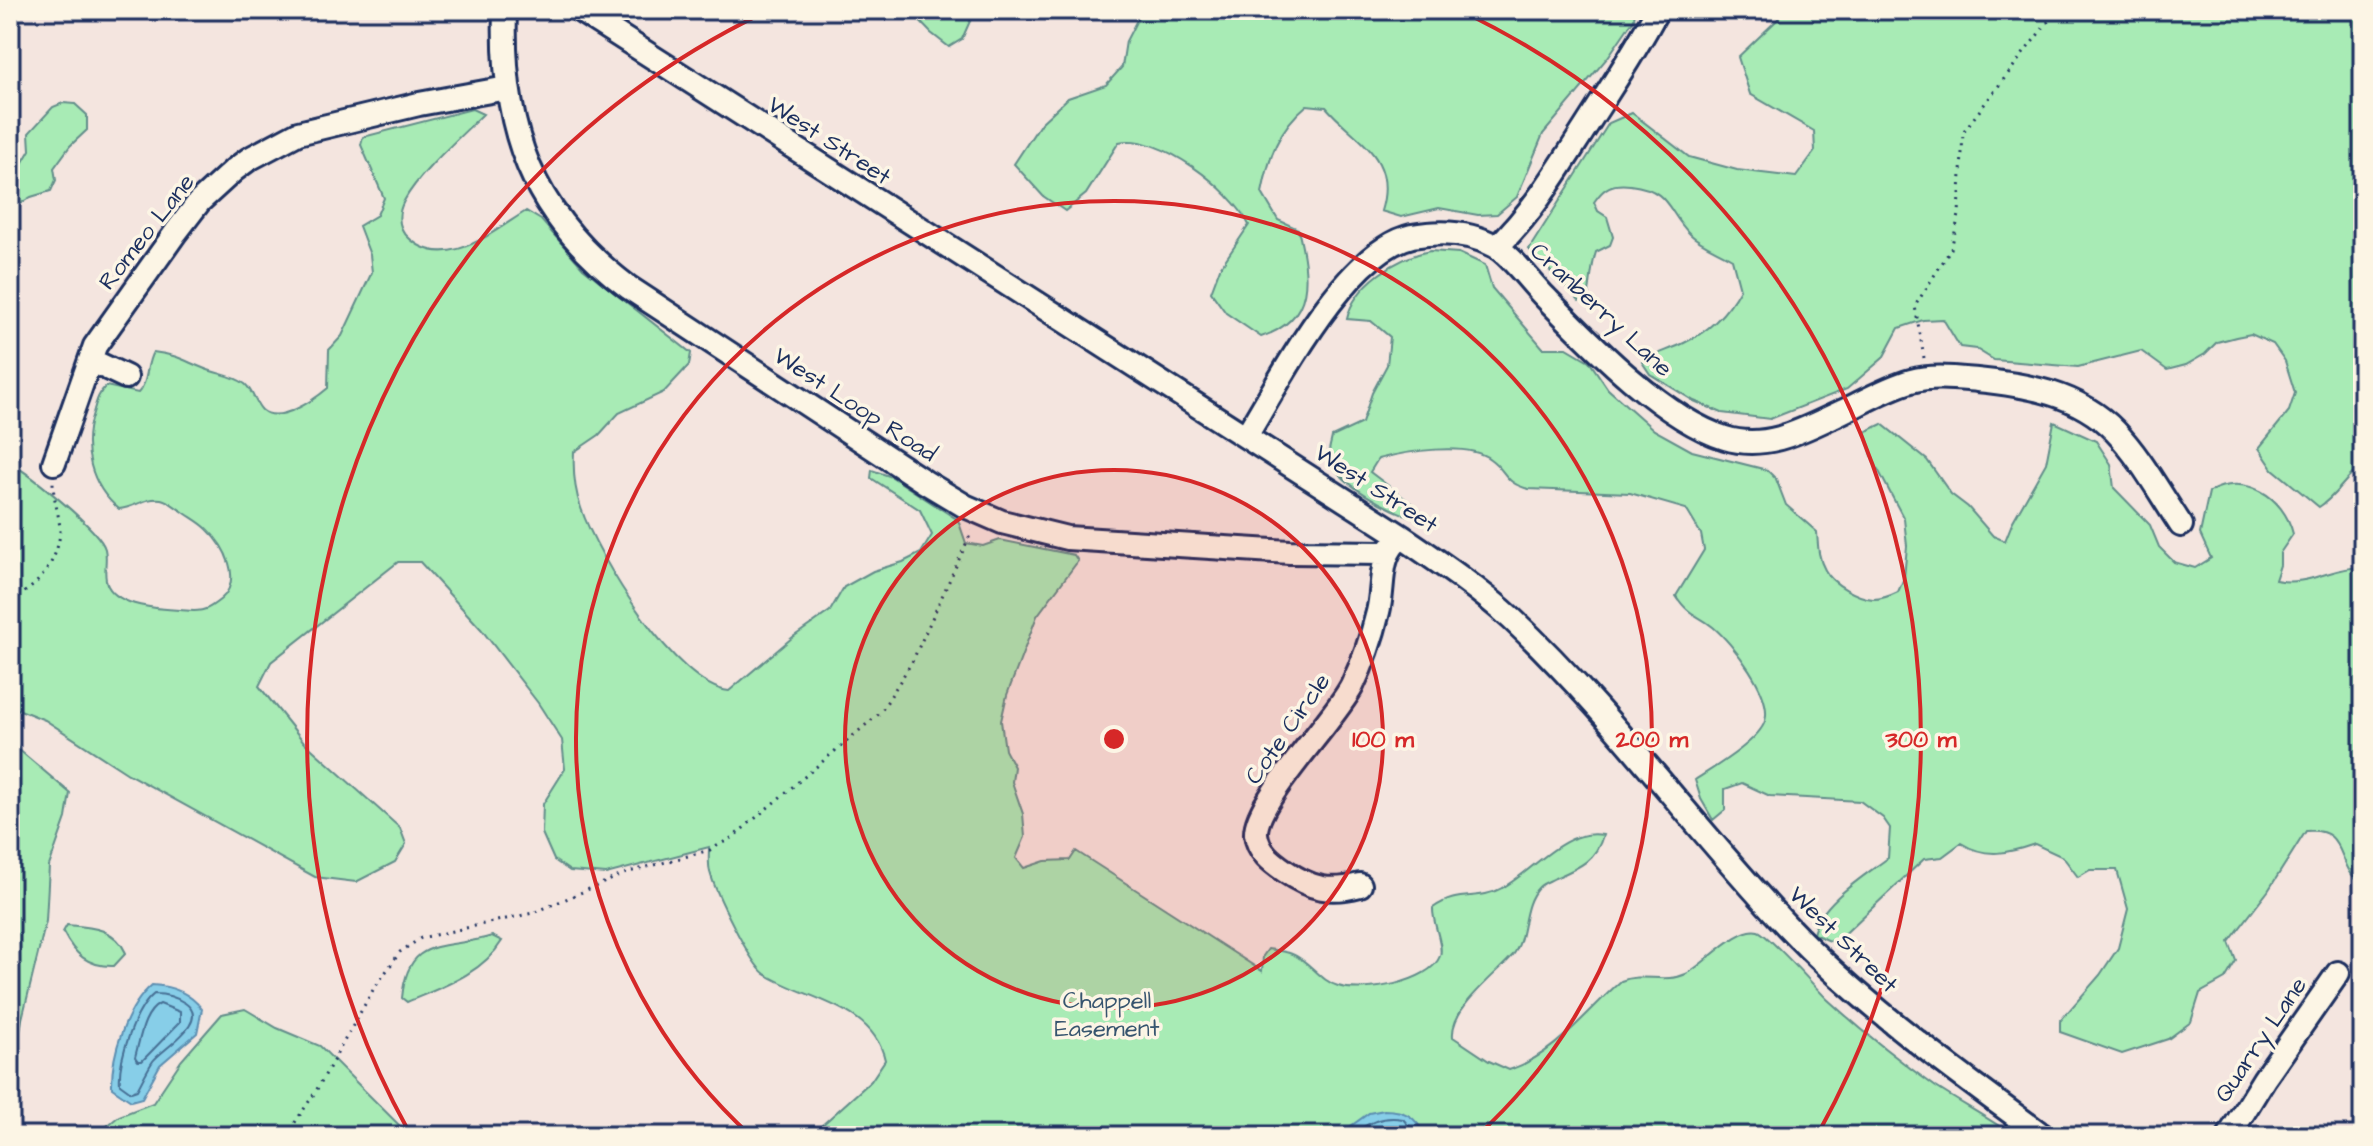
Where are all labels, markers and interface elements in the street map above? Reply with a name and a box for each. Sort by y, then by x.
street label: West Street [761,88,898,194]
street label: Romeo Lane [91,167,203,297]
street label: Cranberry Lane [1521,235,1680,386]
street label: West Loop Road [767,339,943,471]
street label: West Street [1308,436,1445,542]
street label: Cote Circle [1237,667,1339,791]
text: 100 m [1352,723,1414,757]
text: 200 m [1615,723,1688,757]
text: 300 m [1885,723,1957,757]
centre of rings [1100,725,1128,753]
street label: West Street [1780,879,1906,1001]
street label: Quarry Lane [2206,971,2316,1110]
park label: Chappell Easement [1055,984,1160,1046]

